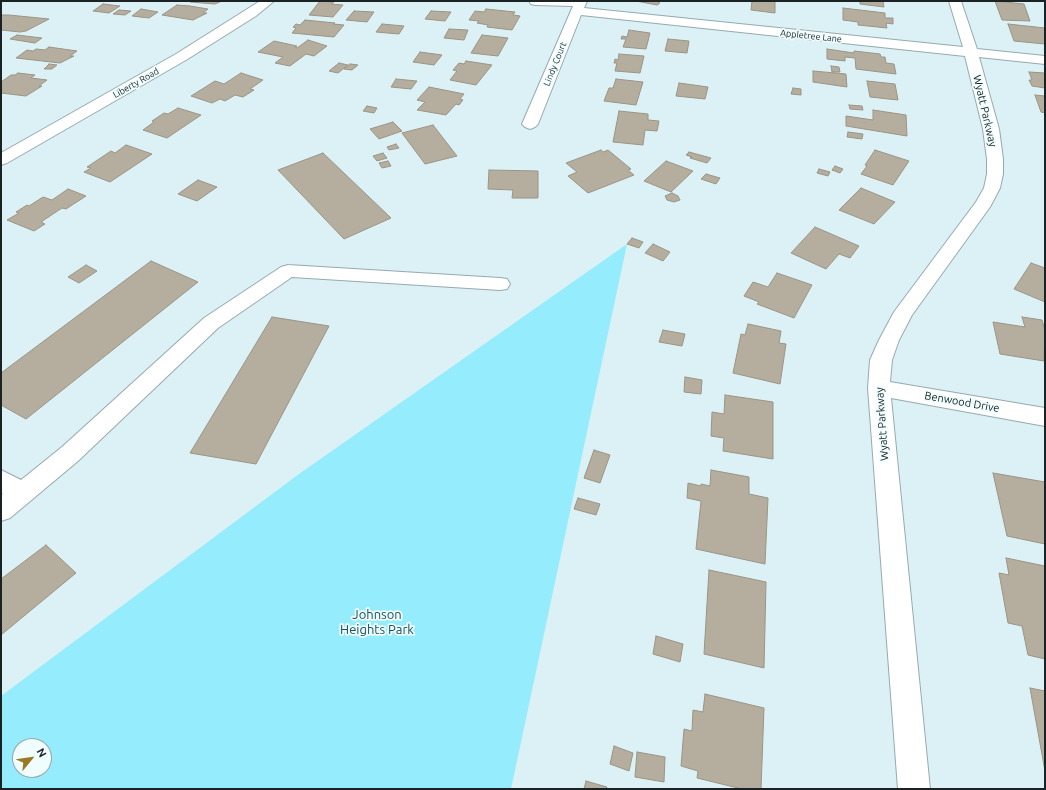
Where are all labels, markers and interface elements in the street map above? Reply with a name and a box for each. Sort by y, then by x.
street label: Appletree Lane [780,27,842,45]
street label: Lindy Court [541,40,569,88]
street label: Liberty Road [111,66,161,100]
street label: Wyatt Parkway [970,74,1000,148]
street label: Wyatt Parkway [873,387,891,461]
street label: Benwood Drive [924,389,1000,415]
park label: Johnson Heights Park [340,607,414,638]
north arrow [12,738,52,778]
text: N [34,746,49,759]

